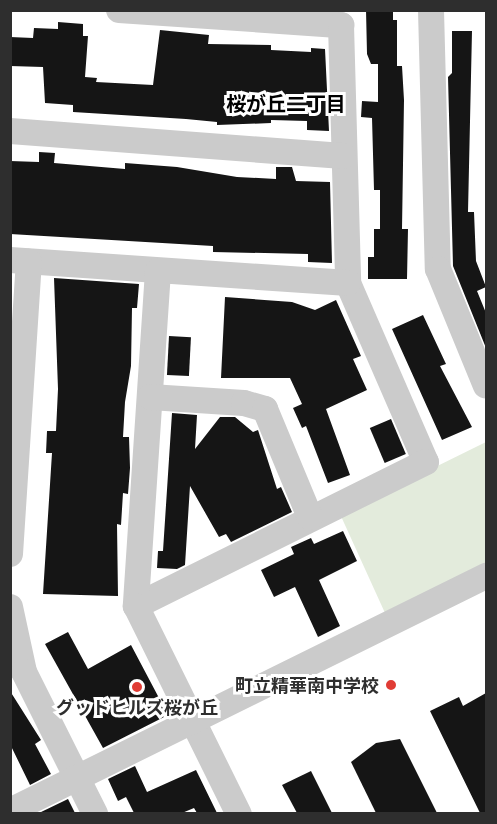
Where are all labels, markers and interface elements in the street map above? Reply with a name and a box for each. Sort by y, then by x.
district label: 桜が丘二丁目 [226,91,346,115]
place label: 町立精華南中学校 [235,674,379,696]
marker: 町立精華南中学校 [384,678,398,692]
marker: グッドヒルズ桜が丘 [130,680,144,694]
place label: グッドヒルズ桜が丘 [56,696,218,718]

